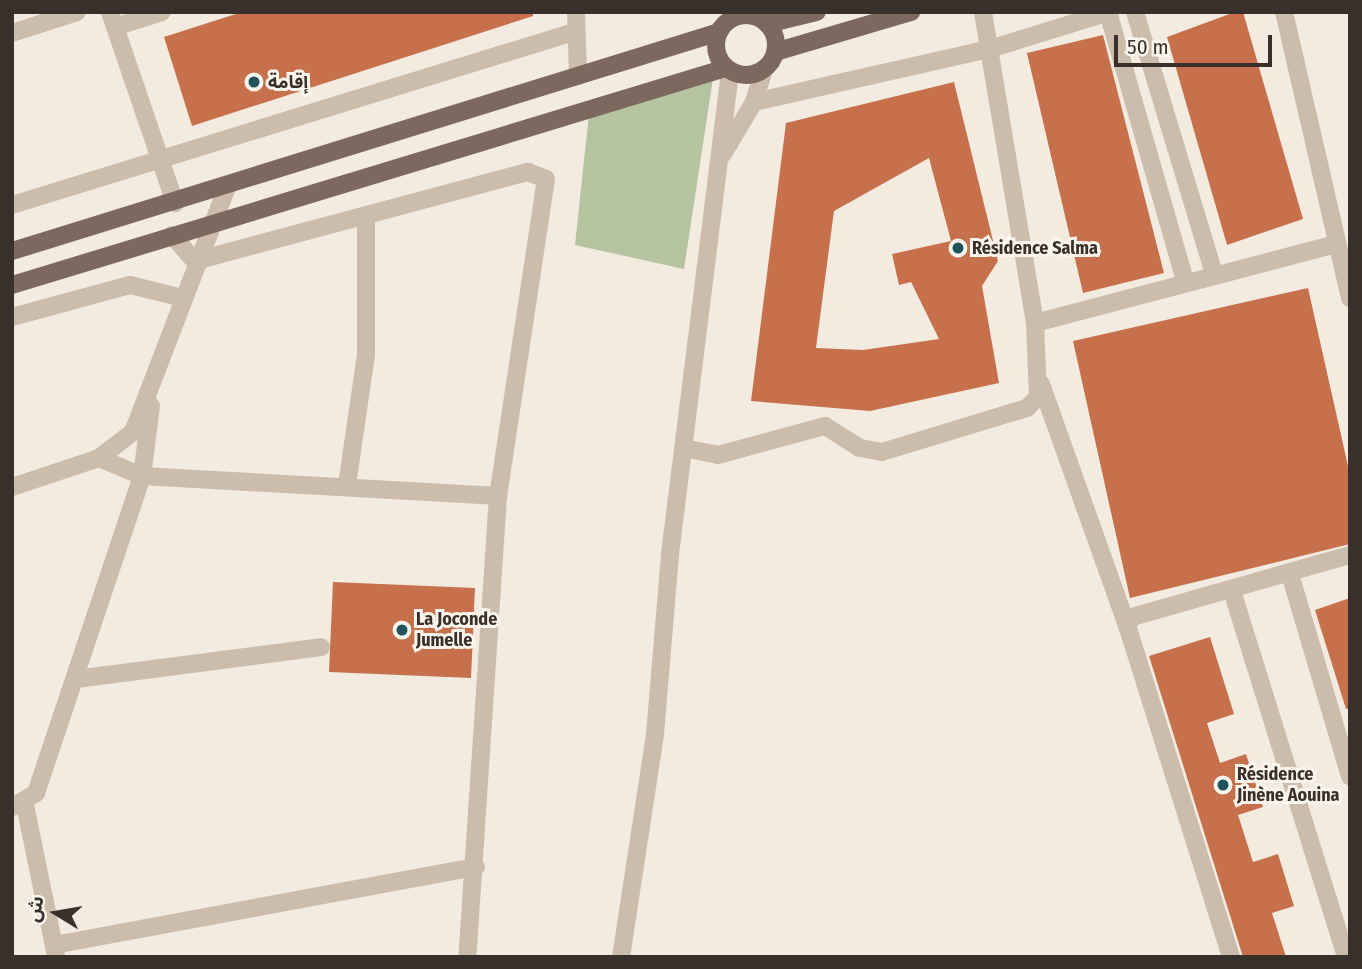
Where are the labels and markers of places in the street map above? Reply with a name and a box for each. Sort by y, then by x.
place label: إقامة [268,71,308,93]
marker: إقامة [246,74,262,90]
place label: Résidence Salma [972,237,1098,259]
marker: Résidence Salma [950,240,966,256]
place label: La Joconde Jumelle [416,609,497,652]
marker: La Joconde Jumelle [394,622,410,638]
place label: Résidence Jinène Aouina [1237,764,1340,806]
marker: Résidence Jinène Aouina [1215,777,1231,793]

